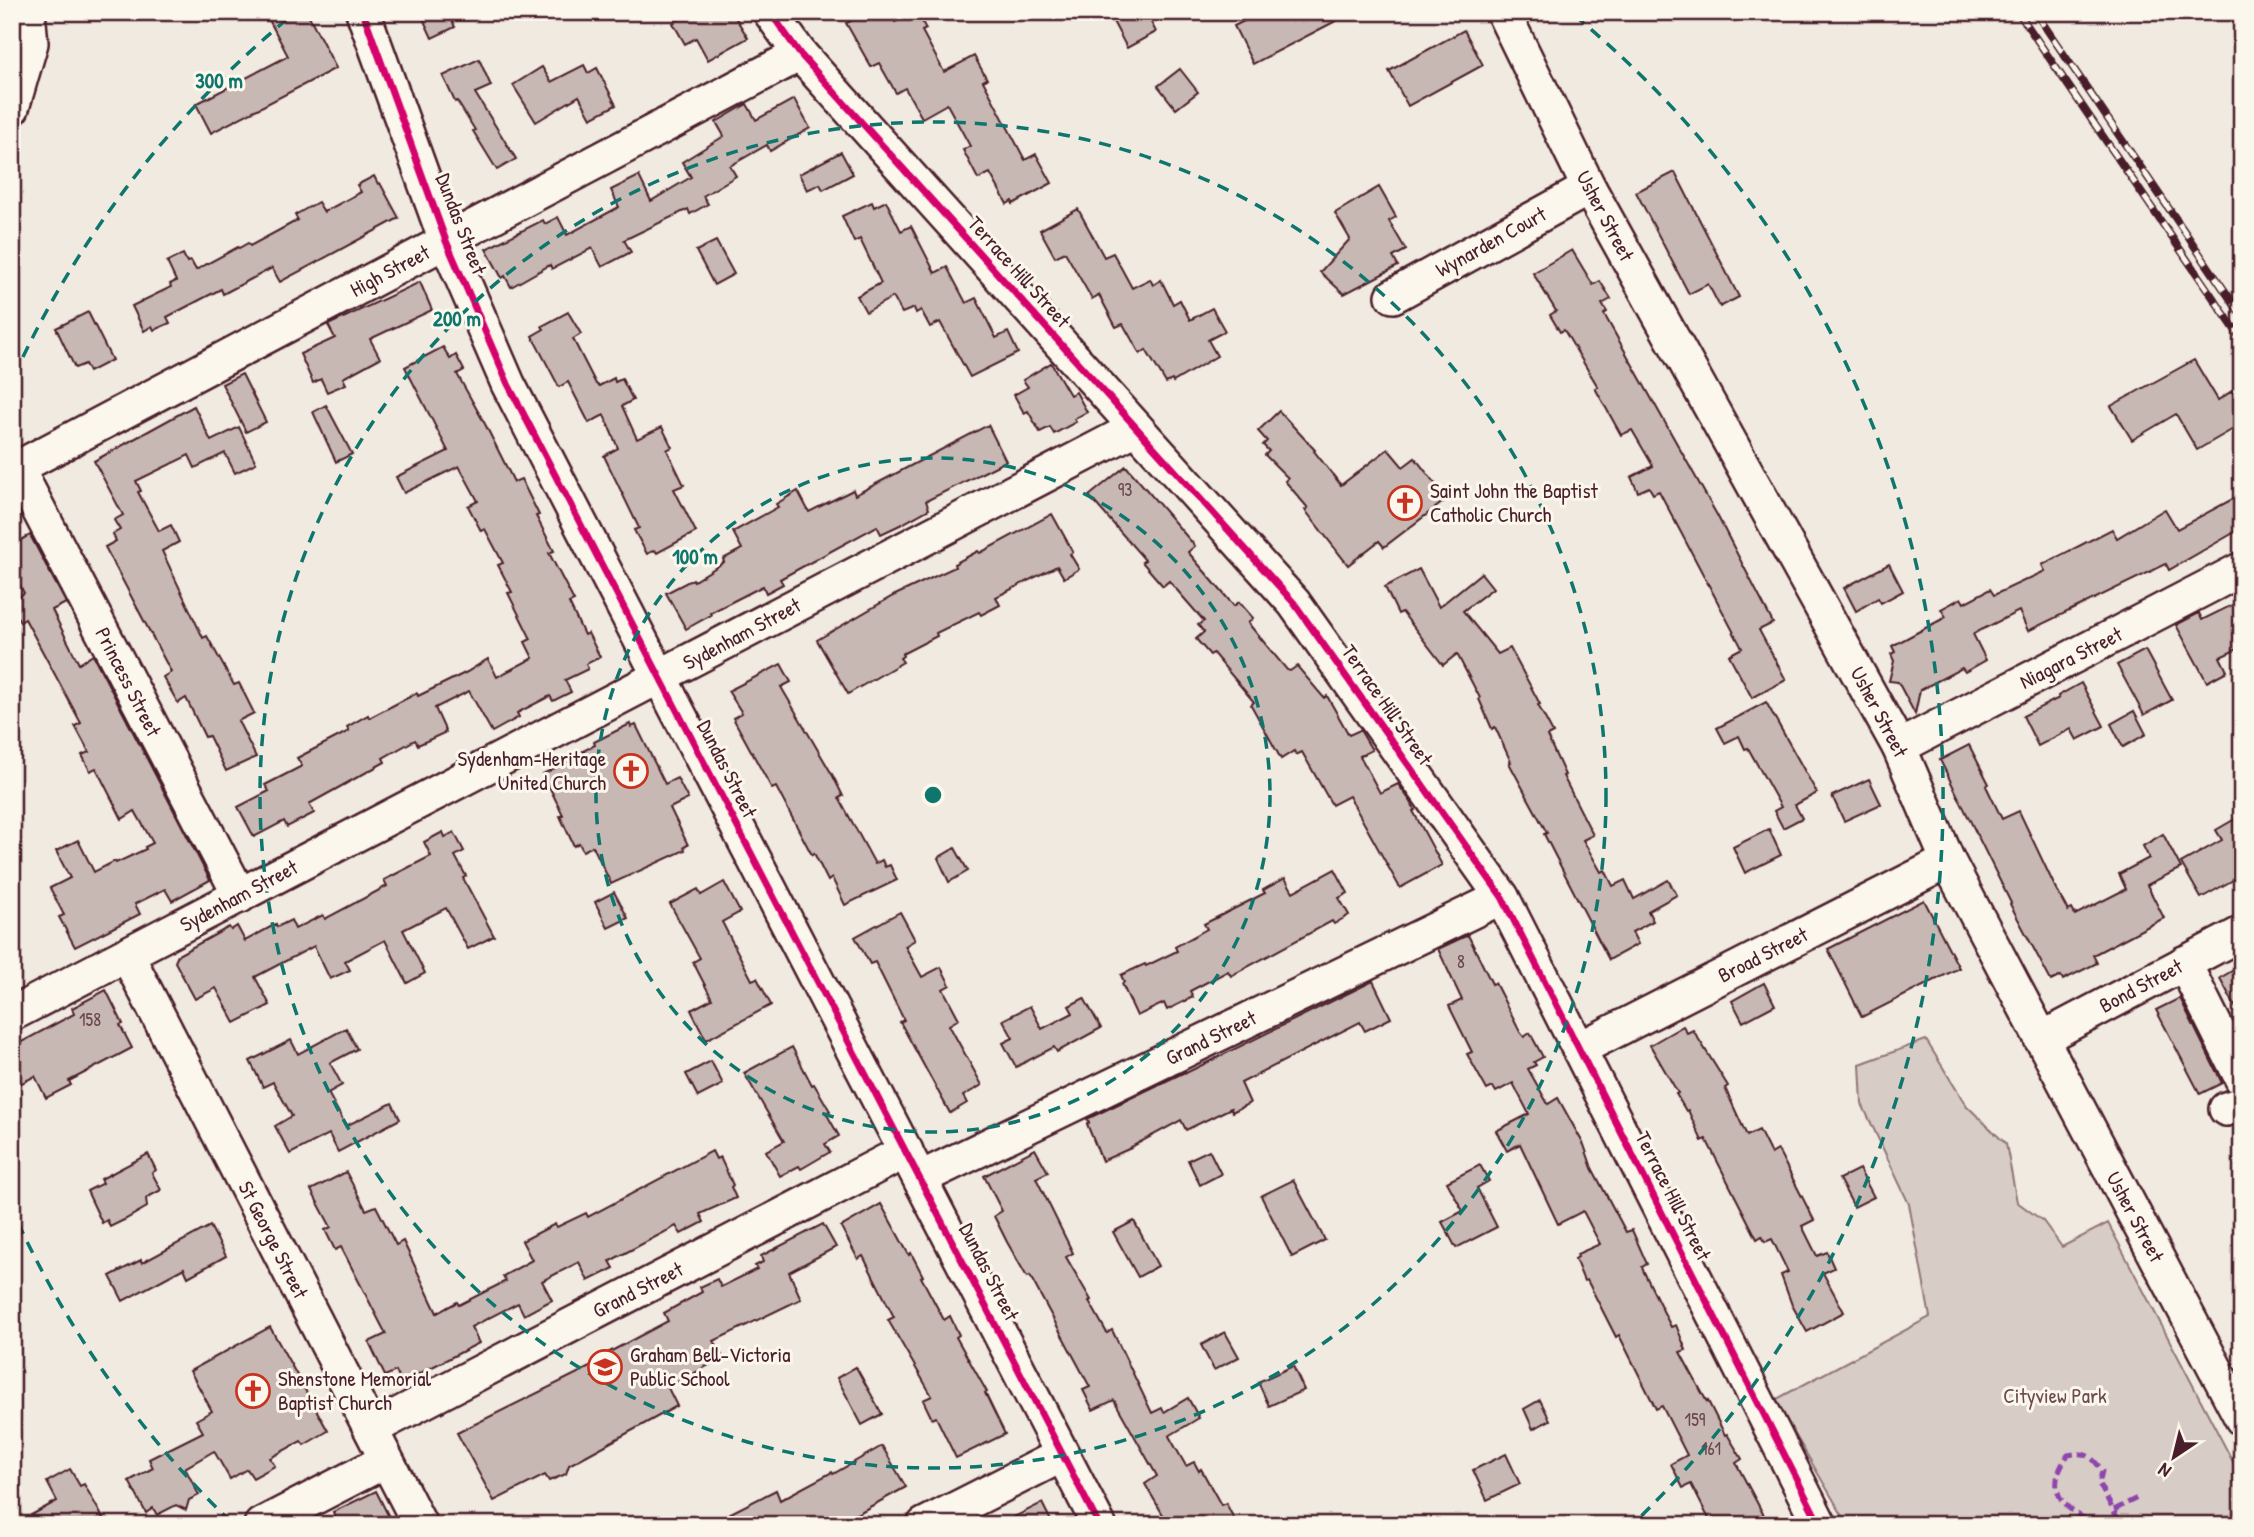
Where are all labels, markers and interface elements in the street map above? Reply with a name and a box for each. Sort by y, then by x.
text: 300 m [195,66,243,95]
street label: Usher Street [1569,165,1642,267]
street label: Dundas Street [429,169,494,279]
street label: Wynarden Court [1430,199,1552,284]
street label: Terrace Hill Street [961,209,1078,334]
street label: High Street [345,237,435,304]
text: 200 m [433,304,481,333]
place label: Saint John the Baptist Catholic Church [1430,476,1599,529]
house number: 93 [1118,477,1132,502]
church icon: Saint John the Baptist Catholic Church [1386,484,1424,522]
text: 100 m [672,542,718,571]
street label: Sydenham Street [678,590,806,677]
street label: Niagara Street [2014,619,2128,696]
street label: Princess Street [89,622,169,742]
street label: Terrace Hill Street [1335,639,1440,772]
street label: Usher Street [1843,661,1916,763]
street label: Dundas Street [690,715,765,823]
place label: Sydenham-Heritage United Church [457,744,606,797]
church icon: Sydenham-Heritage United Church [612,752,650,790]
centre of rings [921,783,945,807]
street label: Sydenham Street [175,852,303,939]
street label: Broad Street [1713,919,1813,990]
house number: 8 [1457,949,1465,974]
street label: Bond Street [2094,951,2188,1020]
street label: Grand Street [1160,1003,1262,1072]
house number: 158 [79,1007,101,1032]
street label: Terrace Hill Street [1628,1126,1719,1266]
street label: Usher Street [2099,1166,2172,1268]
street label: St George Street [231,1176,316,1304]
street label: Dundas Street [952,1218,1027,1326]
street label: Grand Street [588,1254,689,1325]
place label: Graham Bell-Victoria Public School [630,1340,790,1393]
school or university icon: Graham Bell-Victoria Public School [586,1348,624,1386]
place label: Shenstone Memorial Baptist Church [278,1364,431,1417]
church icon: Shenstone Memorial Baptist Church [234,1372,272,1410]
park label: Cityview Park [2003,1381,2107,1410]
house number: 159 [1685,1407,1706,1432]
north arrow [2138,1422,2208,1492]
house number: 161 [1701,1436,1721,1461]
text: N [2153,1457,2176,1484]

